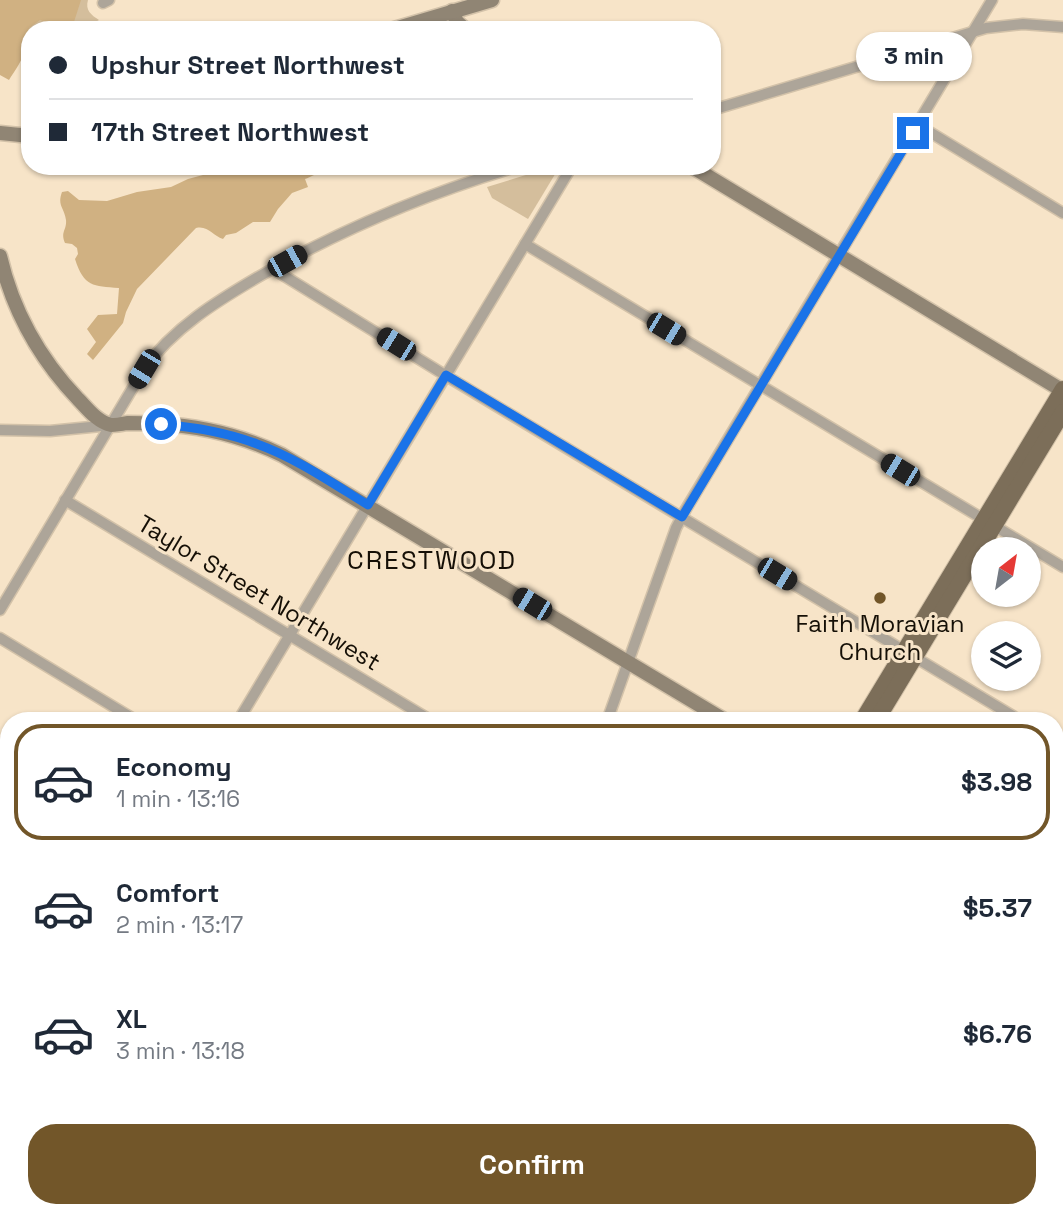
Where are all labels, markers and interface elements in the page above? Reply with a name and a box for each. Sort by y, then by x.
callout: 3 min [855,32,971,80]
text: 3 min [884,41,944,71]
text: Upshur Street Northwest [91,48,405,82]
text: 17th Street Northwest [91,115,369,149]
route end [897,117,929,149]
car [264,242,311,280]
car [643,309,690,349]
car [373,324,420,364]
car [125,346,164,392]
route start [145,408,177,440]
car [877,450,924,490]
street label: Taylor Street Northwest [132,508,386,677]
north arrow [971,537,1041,607]
map controls [971,537,1041,691]
district label: CRESTWOOD [347,543,517,577]
car [754,554,801,594]
car [509,584,556,624]
marker: Faith Moravian Church [872,590,888,606]
place label: Faith Moravian Church [795,608,965,667]
button: layers [971,621,1041,691]
text: Economy [116,750,232,784]
icon: car [32,751,95,814]
text: $3.98 [961,765,1032,799]
text: 1 min · 13:16 [116,784,240,814]
text: Comfort [116,876,219,910]
icon: car [32,877,95,940]
text: $5.37 [963,891,1032,925]
text: 2 min · 13:17 [116,910,243,940]
text: XL [116,1002,147,1036]
icon: car [32,1003,95,1066]
text: $6.76 [963,1017,1032,1051]
text: 3 min · 13:18 [116,1036,245,1066]
button: Confirm [28,1124,1036,1204]

